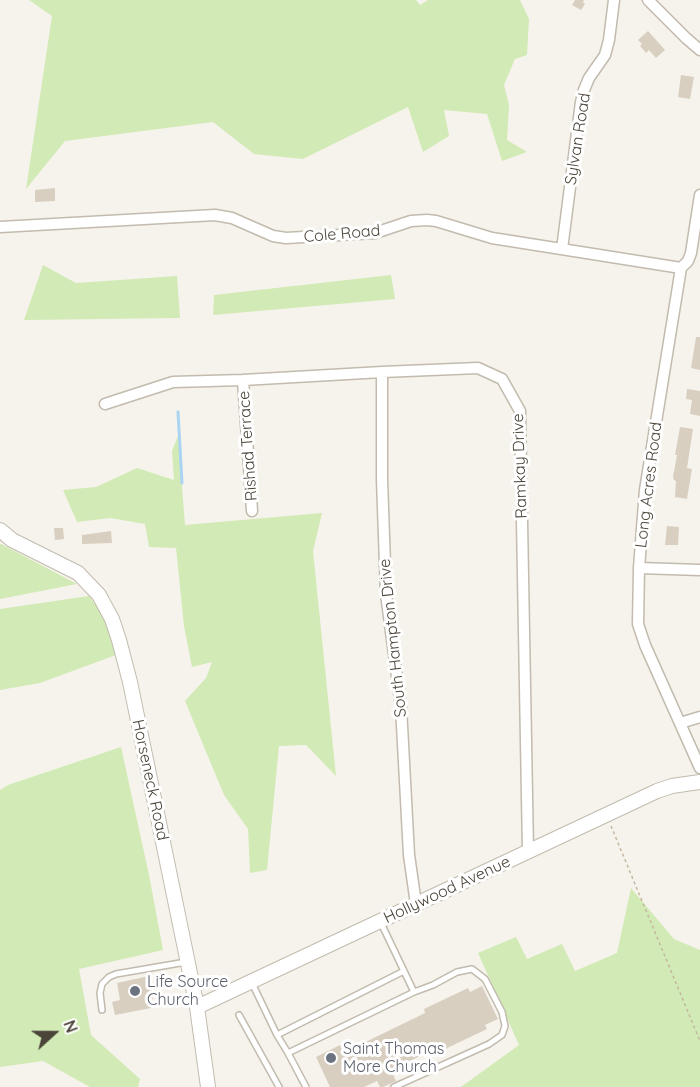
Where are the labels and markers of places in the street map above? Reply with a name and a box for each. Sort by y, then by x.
place label: Life Source Church [147,972,228,1010]
marker: Life Source Church [128,984,142,998]
place label: Saint Thomas More Church [343,1039,444,1077]
marker: Saint Thomas More Church [324,1051,338,1065]

